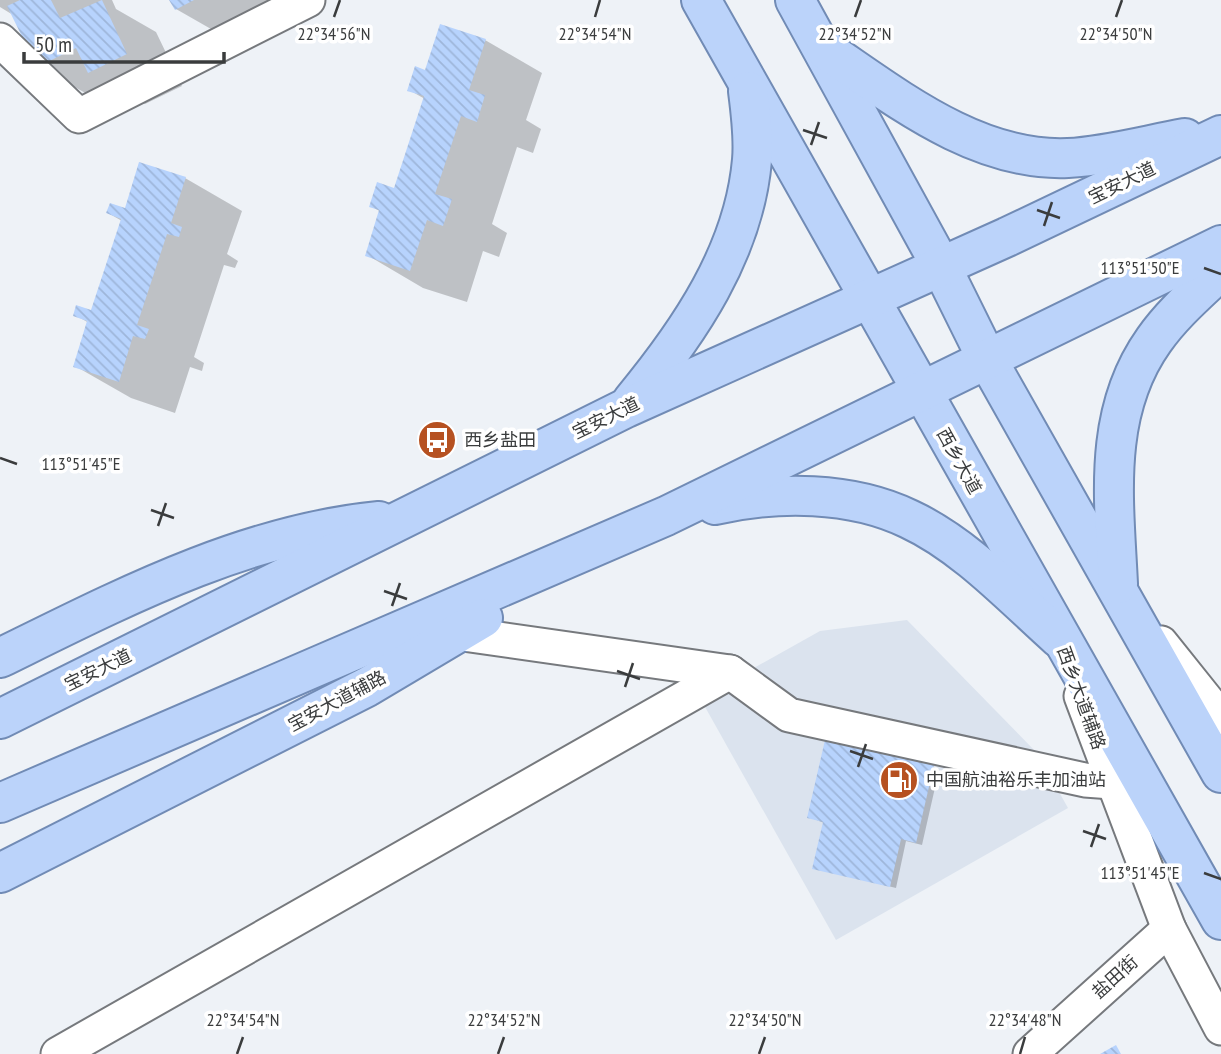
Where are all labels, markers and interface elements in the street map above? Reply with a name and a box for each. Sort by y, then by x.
scale bar [24,21,224,65]
text: 22°34'56"N [298,22,370,45]
text: 22°34'54"N [559,22,631,45]
text: 22°34'52"N [819,22,891,45]
text: 22°34'50"N [1080,22,1152,45]
text: 50 m [35,31,72,58]
street label: 宝安大道 [1084,156,1159,209]
text: 113°51'50"E [1101,256,1179,279]
street label: 宝安大道 [568,391,643,444]
bus stop icon: 西乡盐田 [416,419,458,461]
street label: 西乡大道 [932,424,987,498]
place label: 西乡盐田 [464,428,536,451]
text: 113°51'45"E [42,452,120,475]
street label: 宝安大道 [60,643,135,696]
street label: 西乡大道辅路 [1052,643,1111,753]
street label: 宝安大道辅路 [284,665,390,736]
fuel station icon: 中国航油裕乐丰加油站 [878,759,920,801]
place label: 中国航油裕乐丰加油站 [926,768,1106,791]
text: 113°51'45"E [1101,861,1179,884]
street label: 盐田街 [1087,950,1142,1003]
text: 22°34'54"N [207,1008,279,1031]
text: 22°34'52"N [468,1008,540,1031]
text: 22°34'50"N [729,1008,801,1031]
text: 22°34'48"N [989,1008,1061,1031]

